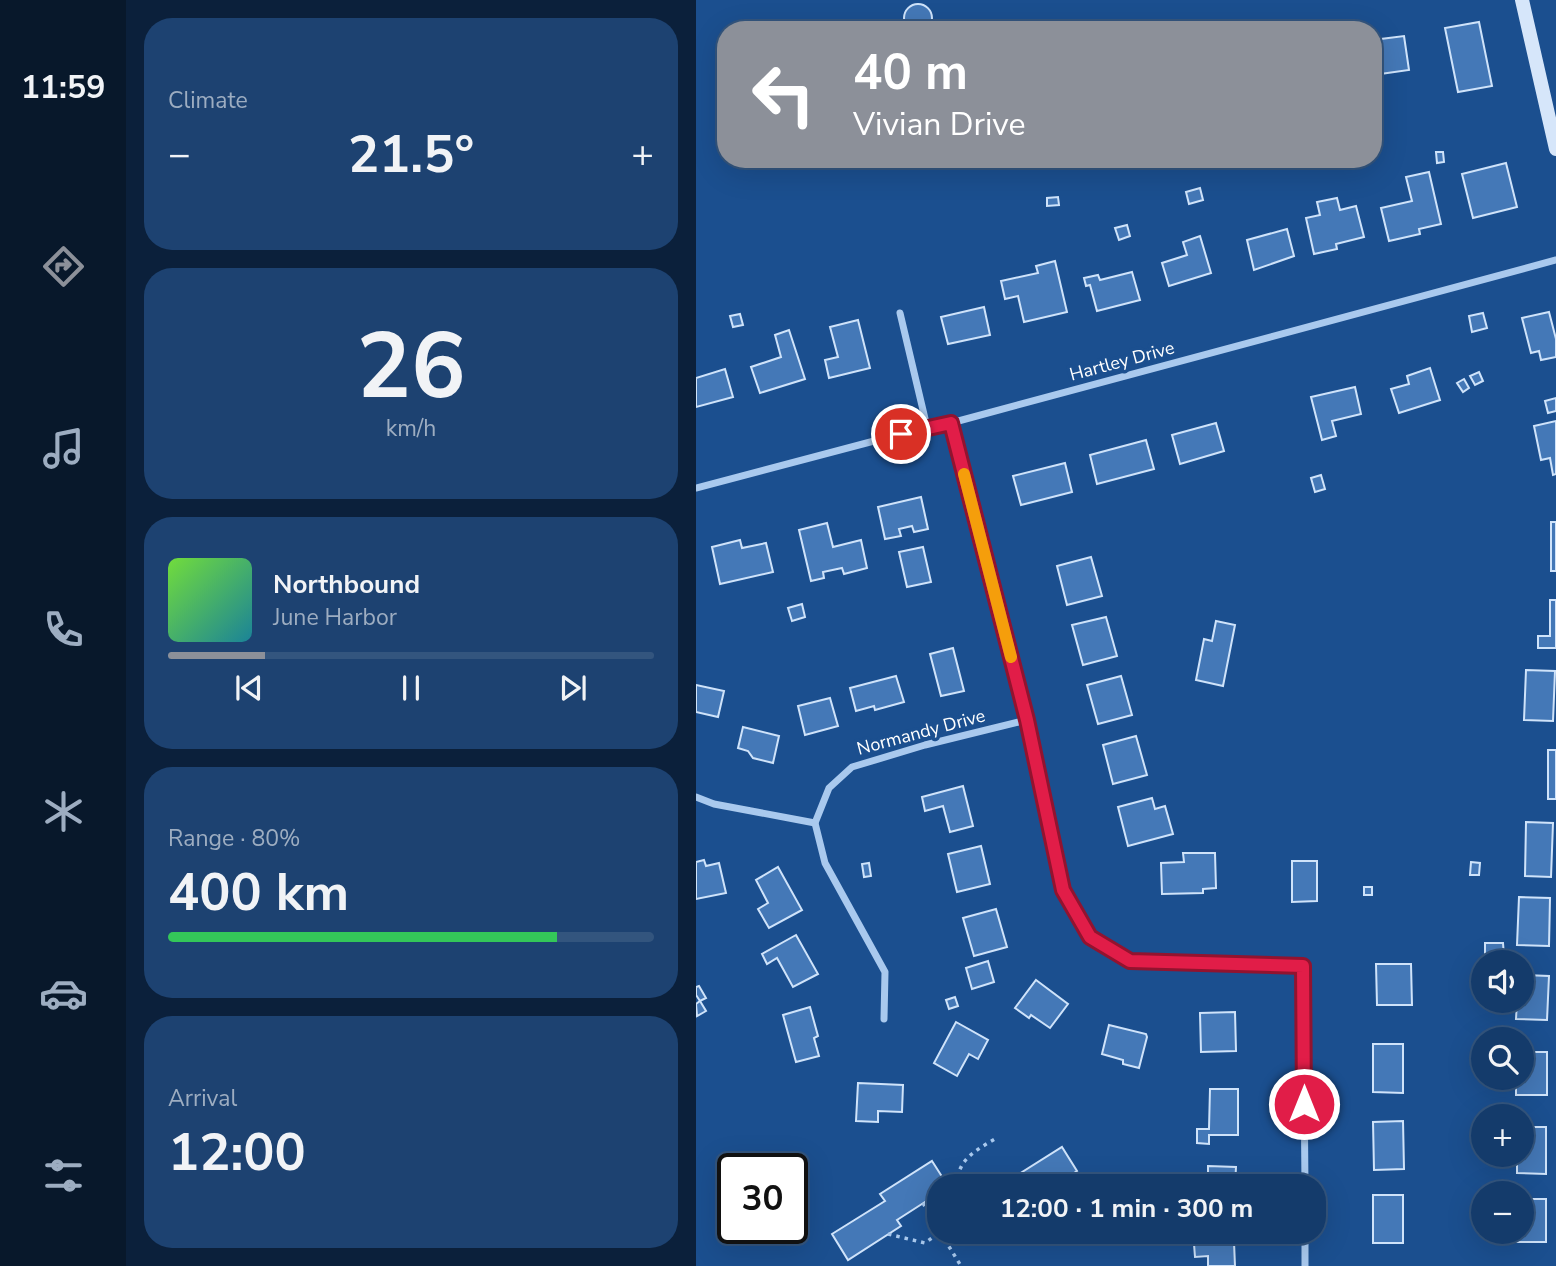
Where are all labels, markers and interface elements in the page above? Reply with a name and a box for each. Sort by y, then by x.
text: 40 m [853,39,968,106]
icon: left [738,49,829,140]
text: 11:59 [21,66,105,109]
text: Climate [168,85,248,116]
text: Vivian Drive [853,103,1026,146]
text: 21.5° [348,119,474,190]
text: − [168,129,191,180]
text: + [631,129,654,180]
icon: directions [39,242,88,291]
text: 26 [356,305,466,429]
street label: Hartley Drive [1067,335,1177,387]
pin [871,404,931,464]
text: km/h [386,413,436,444]
icon: arrive [882,415,920,453]
icon: music [39,424,88,473]
text: Northbound [273,567,420,602]
text: June Harbor [273,602,397,633]
icon: phone [39,605,88,654]
icon: previous [230,669,268,707]
icon: pause [392,669,430,707]
icon: next [554,669,592,707]
street label: Normandy Drive [854,703,988,761]
icon: climate [39,787,88,836]
text: Range · 80% [168,823,300,854]
text: 400 km [168,857,349,928]
map controls [1471,950,1534,1244]
button: sound [1471,950,1534,1013]
icon: car [39,969,88,1018]
button: search [1471,1027,1534,1090]
position arrow [1267,1067,1341,1141]
text: Arrival [168,1083,237,1114]
button: + [1471,1104,1534,1167]
text: 12:00 [168,1117,306,1188]
icon: filters [39,1151,88,1200]
speed limit sign: 30 [717,1153,808,1244]
button: − [1471,1181,1534,1244]
text: 12:00 · 1 min · 300 m [1000,1191,1253,1226]

